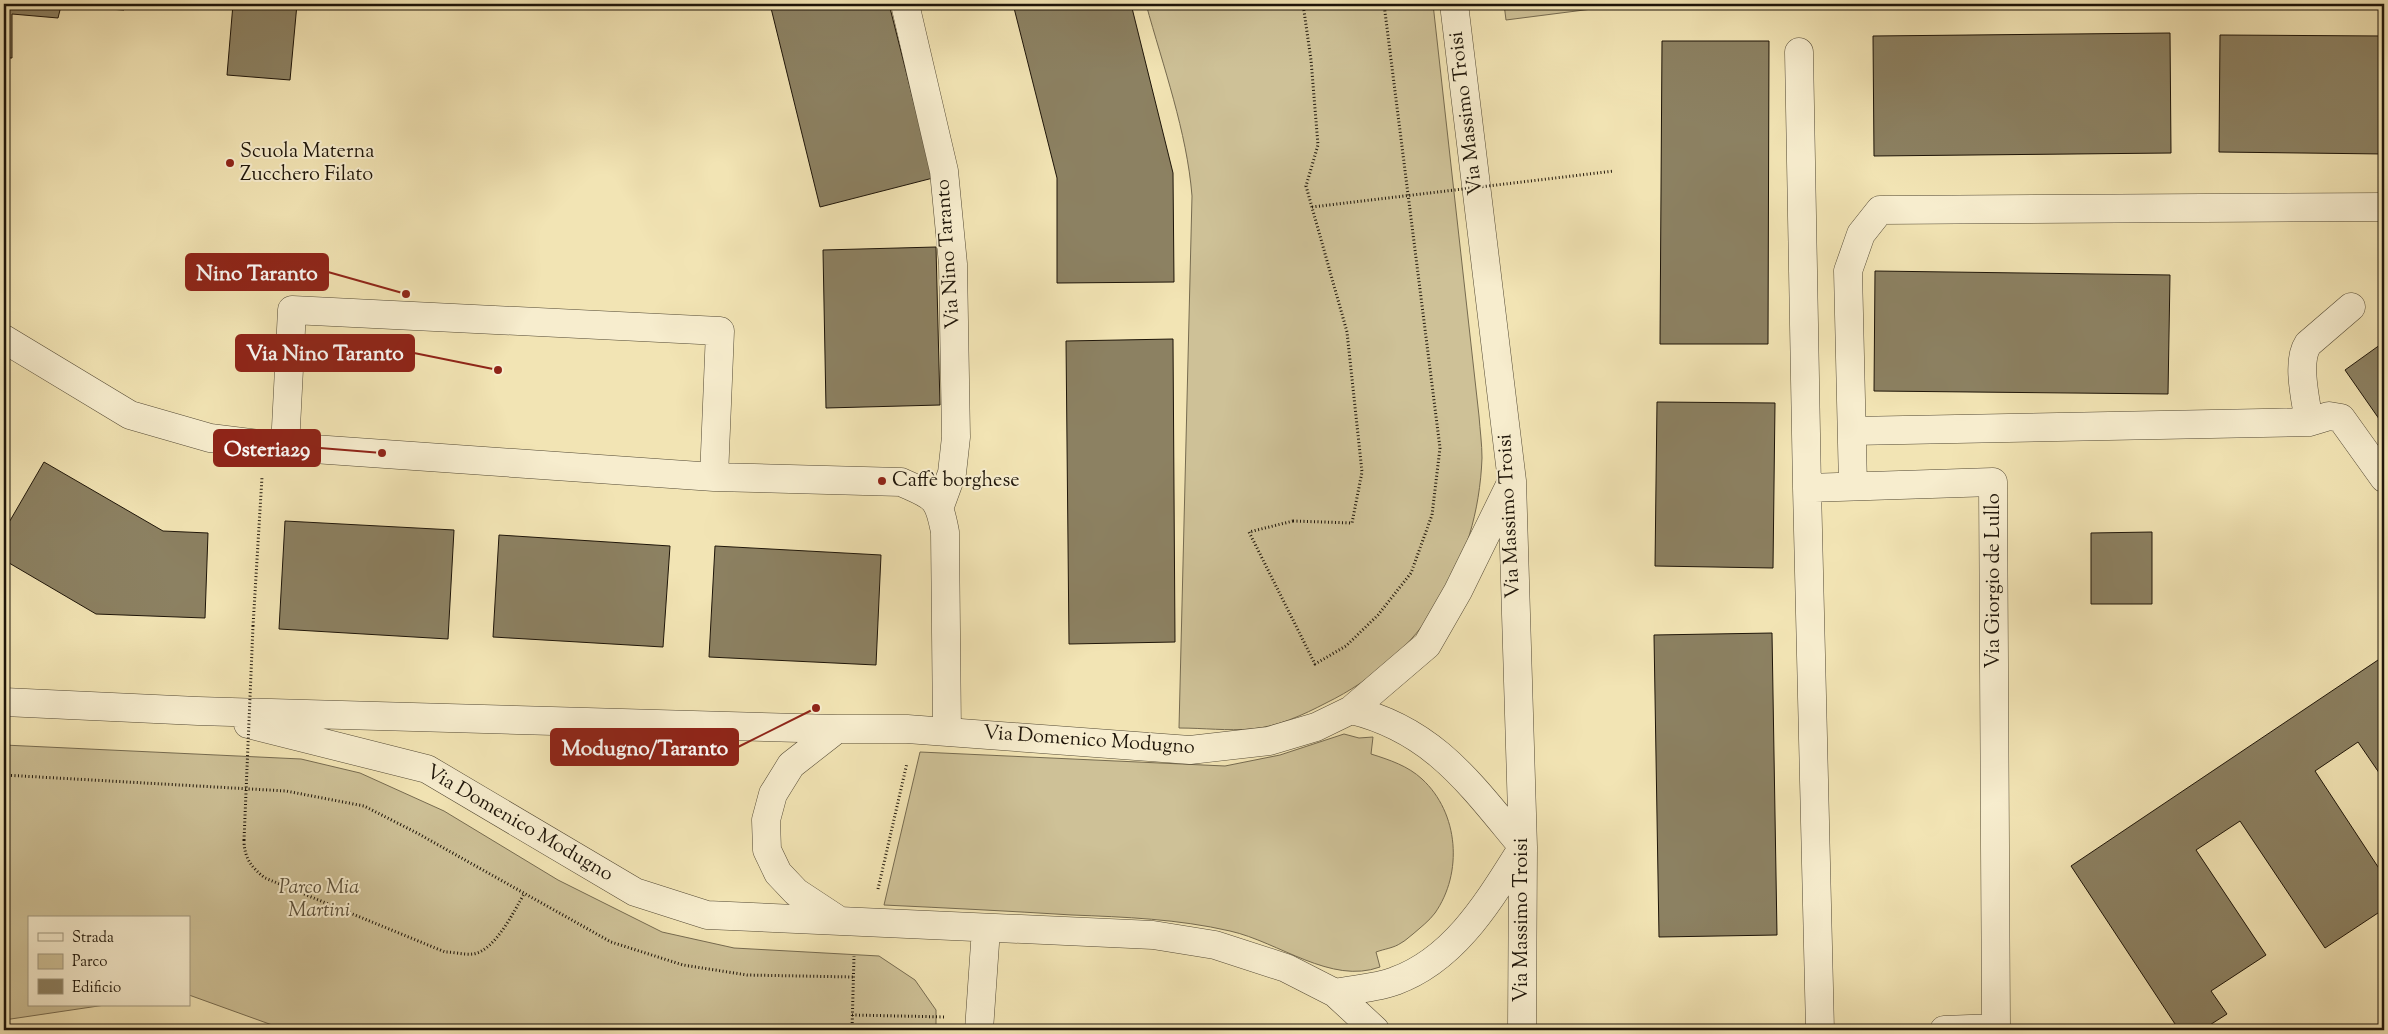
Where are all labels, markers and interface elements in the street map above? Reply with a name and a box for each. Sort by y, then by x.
street label: Via Massimo Troisi [1443,29,1491,196]
place label: Scuola Materna Zucchero Filato [240,138,374,190]
marker: Scuola Materna Zucchero Filato [224,157,236,169]
street label: Via Nino Taranto [929,178,969,330]
callout: Nino Taranto [186,254,328,290]
text: Nino Taranto [196,260,318,290]
callout: Via Nino Taranto [236,335,414,371]
text: Via Nino Taranto [246,340,404,370]
callout: Osteria29 [214,430,320,466]
street label: Via Massimo Troisi [1491,433,1529,599]
text: Osteria29 [224,436,310,466]
place label: Caffè borghese [892,467,1020,496]
marker: Caffè borghese [876,475,888,487]
street label: Via Giorgio de Lullo [1980,493,2009,669]
street label: Via Domenico Modugno [982,719,1196,763]
callout: Modugno/Taranto [551,729,738,765]
text: Modugno/Taranto [562,735,729,765]
street label: Via Domenico Modugno [420,758,618,890]
street label: Via Massimo Troisi [1508,837,1537,1002]
park label: Parco Mia Martini [279,874,359,926]
legend [28,916,190,1006]
text: Strada [72,928,114,949]
text: Parco [72,952,108,973]
text: Edificio [72,978,121,999]

